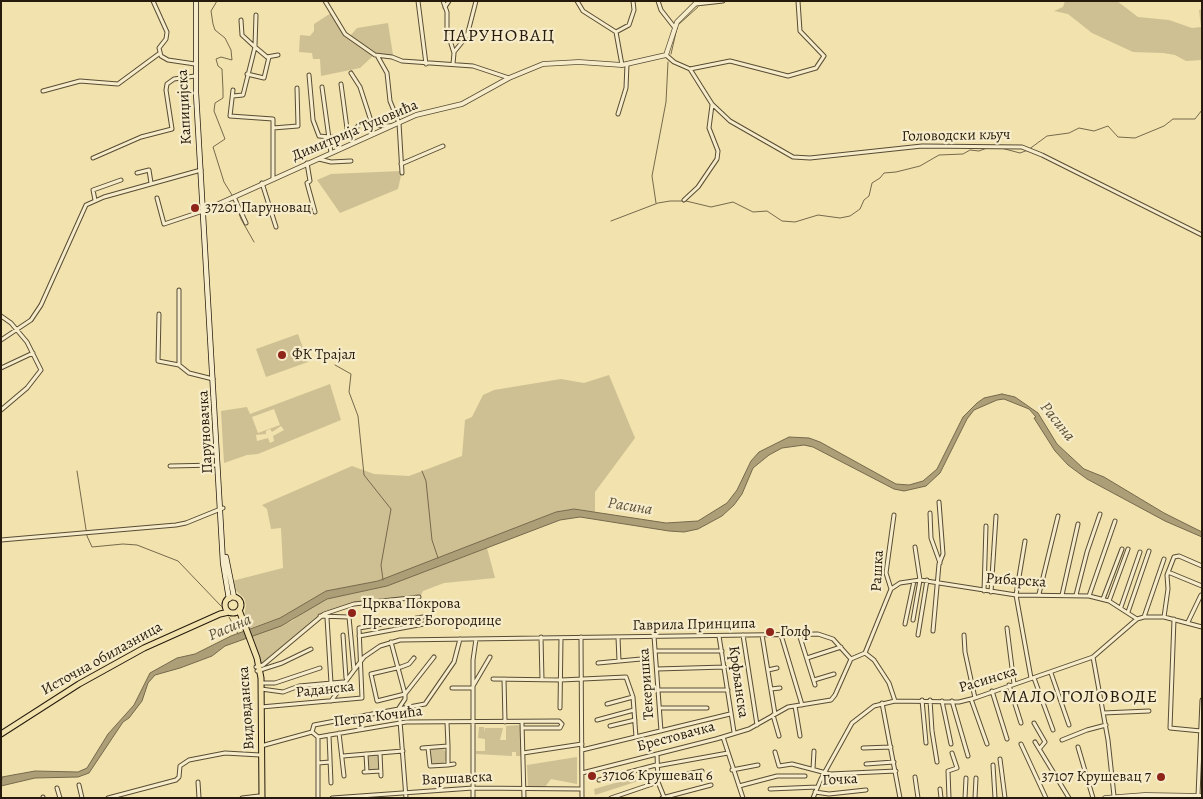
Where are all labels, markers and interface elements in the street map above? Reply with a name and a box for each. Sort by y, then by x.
district label: ПАРУНОВАЦ [442,26,556,48]
street label: Капиџијска [174,69,196,145]
street label: Димитрија Туцовића [289,96,421,166]
street label: Головодски кључ [902,126,1010,146]
place label: 37201 Паруновац [205,199,311,217]
marker: 37201 Паруновац [189,202,201,214]
place label: ФК Трајал [292,346,356,364]
marker: ФК Трајал [276,349,288,361]
street label: Паруновачка [195,390,217,474]
water label: Расина [1035,398,1079,446]
water label: Расина [606,494,654,520]
street label: Рашка [868,550,888,592]
street label: Рибарска [985,570,1047,592]
place label: Црква Покрова Пресвете Богородице [362,595,501,630]
marker: Црква Покрова Пресвете Богородице [346,607,358,619]
water label: Расина [205,610,255,646]
street label: Гаврила Принципа [632,615,756,635]
street label: Источна обилазница [38,618,166,700]
place label: Голф [780,623,811,641]
marker: Голф [764,626,776,638]
street label: Крфљанска [724,645,752,719]
street label: Текеришка [636,648,658,720]
street label: Расинска [957,663,1019,697]
street label: Видовданска [235,666,259,750]
street label: Раданска [295,678,355,702]
district label: МАЛО ГОЛОВОДЕ [1000,687,1160,709]
street label: Петра Кочића [333,703,423,731]
street label: Брестовачка [635,718,717,756]
place label: 37106 Крушевац 6 [602,767,713,785]
street label: Варшавска [421,768,493,790]
place label: 37107 Крушевац 7 [1042,768,1151,786]
marker: 37106 Крушевац 6 [586,770,598,782]
street label: Гочка [822,770,858,790]
marker: 37107 Крушевац 7 [1155,771,1167,783]

